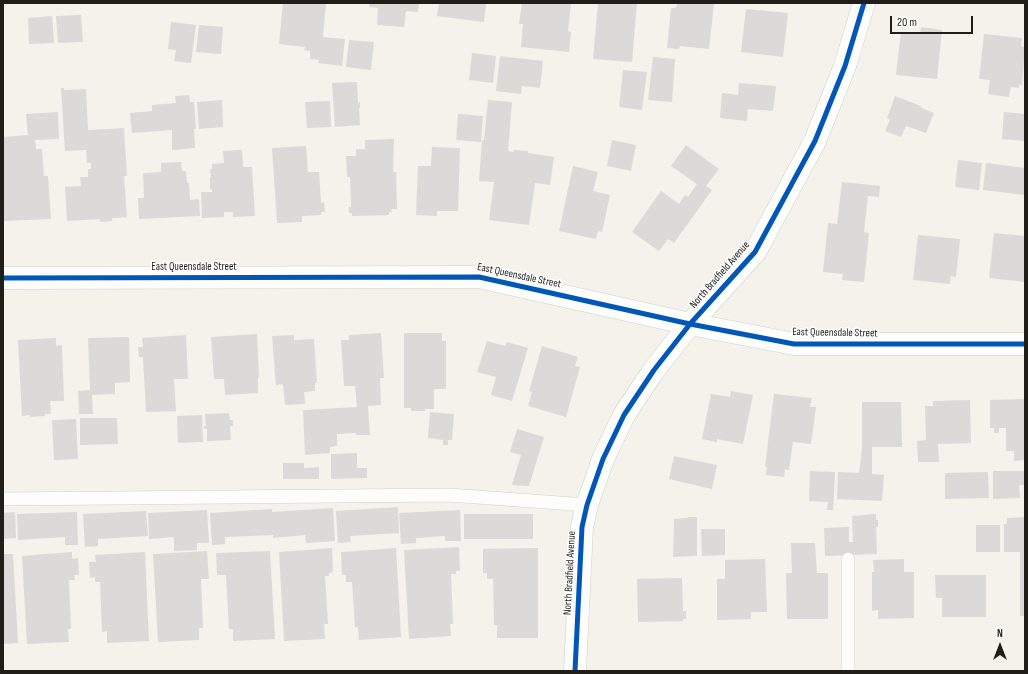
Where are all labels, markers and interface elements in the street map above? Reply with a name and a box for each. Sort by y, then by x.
scale bar [892,8,975,34]
text: 20 m [897,15,917,30]
street label: North Bradfield Avenue [687,239,753,311]
street label: East Queensdale Street [151,260,237,274]
street label: East Queensdale Street [476,261,562,291]
street label: East Queensdale Street [792,326,878,340]
street label: North Bradfield Avenue [561,530,579,616]
north arrow [980,626,1020,666]
text: N [997,627,1003,640]

